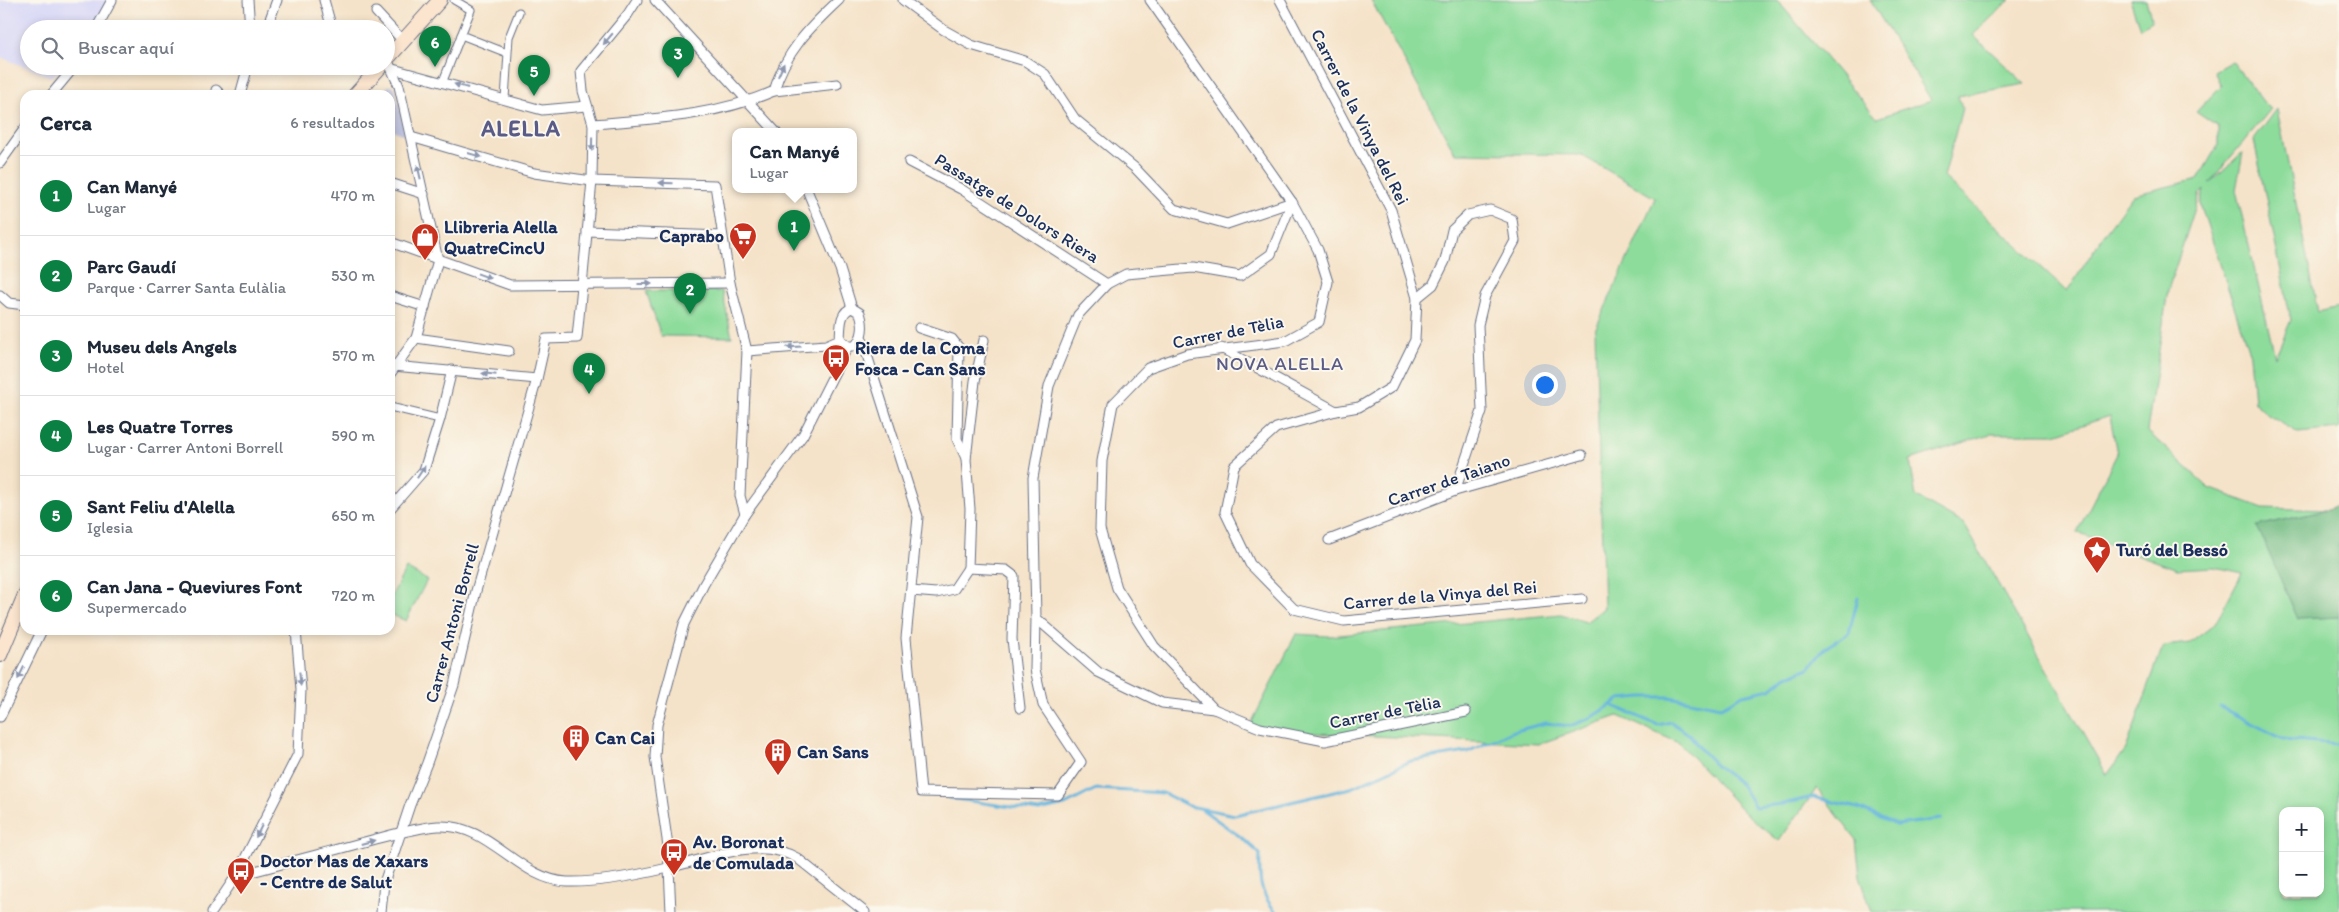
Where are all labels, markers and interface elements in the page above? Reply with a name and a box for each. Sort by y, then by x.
search box [20,20,395,75]
street label: Carrer de la Vinya del Rei [1306,25,1414,209]
pin: 6 [419,26,451,67]
one-way arrow [602,32,614,44]
icon: search [38,34,66,62]
text: Buscar aquí [78,36,174,59]
pin: 3 [662,37,694,78]
pin: 5 [518,55,550,96]
one-way arrow [778,63,786,77]
one-way arrow [453,82,468,90]
text: Cerca [40,110,92,135]
text: 6 resultados [290,113,375,132]
district label: ALELLA [480,115,561,142]
popup [732,128,857,193]
one-way arrow [588,136,596,152]
text: Can Manyé [750,140,839,163]
street label: Passatge de Dolors Riera [931,148,1104,268]
one-way arrow [467,152,482,160]
text: Lugar [750,163,788,182]
one-way arrow [415,165,423,180]
text: Can Manyé [87,175,177,198]
one-way arrow [658,179,674,187]
text: 1 [52,186,60,205]
text: 470 m [331,186,375,205]
text: Lugar [87,198,126,217]
pin: 1 [778,210,810,251]
place label: Llibreria Alella QuatreCincU [444,216,558,259]
supermarket icon: Caprabo [728,221,758,260]
shop icon: Llibreria Alella QuatreCincU [410,222,440,261]
place label: Caprabo [659,225,724,247]
text: Parc Gaudí [87,255,176,278]
text: 2 [52,266,60,285]
text: 530 m [331,266,375,285]
one-way arrow [477,273,492,280]
pin: 2 [674,273,706,314]
text: Parque · Carrer Santa Eulàlia [87,278,286,297]
one-way arrow [638,280,654,288]
street label: Carrer de Tèlia [1171,310,1286,354]
text: Museu dels Angels [87,335,237,358]
place label: Riera de la Coma Fosca - Can Sans [855,337,986,380]
bus stop icon: Riera de la Coma Fosca - Can Sans [821,343,851,382]
one-way arrow [786,344,802,352]
text: 3 [52,346,60,365]
text: 570 m [332,346,375,365]
district label: NOVA ALELLA [1216,352,1344,375]
pin: 4 [573,353,605,394]
text: Hotel [87,358,124,377]
one-way arrow [480,370,496,378]
your location [1532,372,1558,398]
text: Les Quatre Torres [87,415,233,438]
text: 4 [51,426,61,445]
text: 590 m [331,426,375,445]
text: Lugar · Carrer Antoni Borrell [87,438,283,457]
street label: Carrer de Taiano [1385,449,1513,511]
one-way arrow [416,465,426,479]
text: Sant Feliu d'Alella [87,495,235,518]
text: 5 [52,506,60,525]
text: 650 m [331,506,375,525]
text: Iglesia [87,518,133,537]
place icon: Turó del Bessó [2082,535,2112,574]
place label: Turó del Bessó [2115,539,2228,561]
street label: Carrer Antoni Borrell [420,541,484,705]
text: Can Jana - Queviures Font [87,575,302,598]
street label: Carrer de la Vinya del Rei [1342,576,1538,614]
text: 6 [52,586,60,605]
text: 720 m [332,586,375,605]
text: Supermercado [87,598,187,617]
one-way arrow [17,666,25,681]
one-way arrow [296,671,304,687]
street label: Carrer de Tèlia [1328,690,1443,734]
building icon: Can Cai [561,723,591,762]
place label: Can Cai [595,727,655,749]
building icon: Can Sans [763,737,793,776]
place label: Can Sans [797,741,869,763]
map controls [2279,807,2324,897]
button: + [2279,807,2324,852]
one-way arrow [255,824,263,839]
place label: Av. Boronat de Comulada [692,831,794,874]
one-way arrow [360,837,375,845]
bus stop icon: Av. Boronat de Comulada [659,837,689,876]
place label: Doctor Mas de Xaxars - Centre de Salut [260,850,428,893]
button: − [2279,852,2324,897]
bus stop icon: Doctor Mas de Xaxars - Centre de Salut [226,856,256,895]

